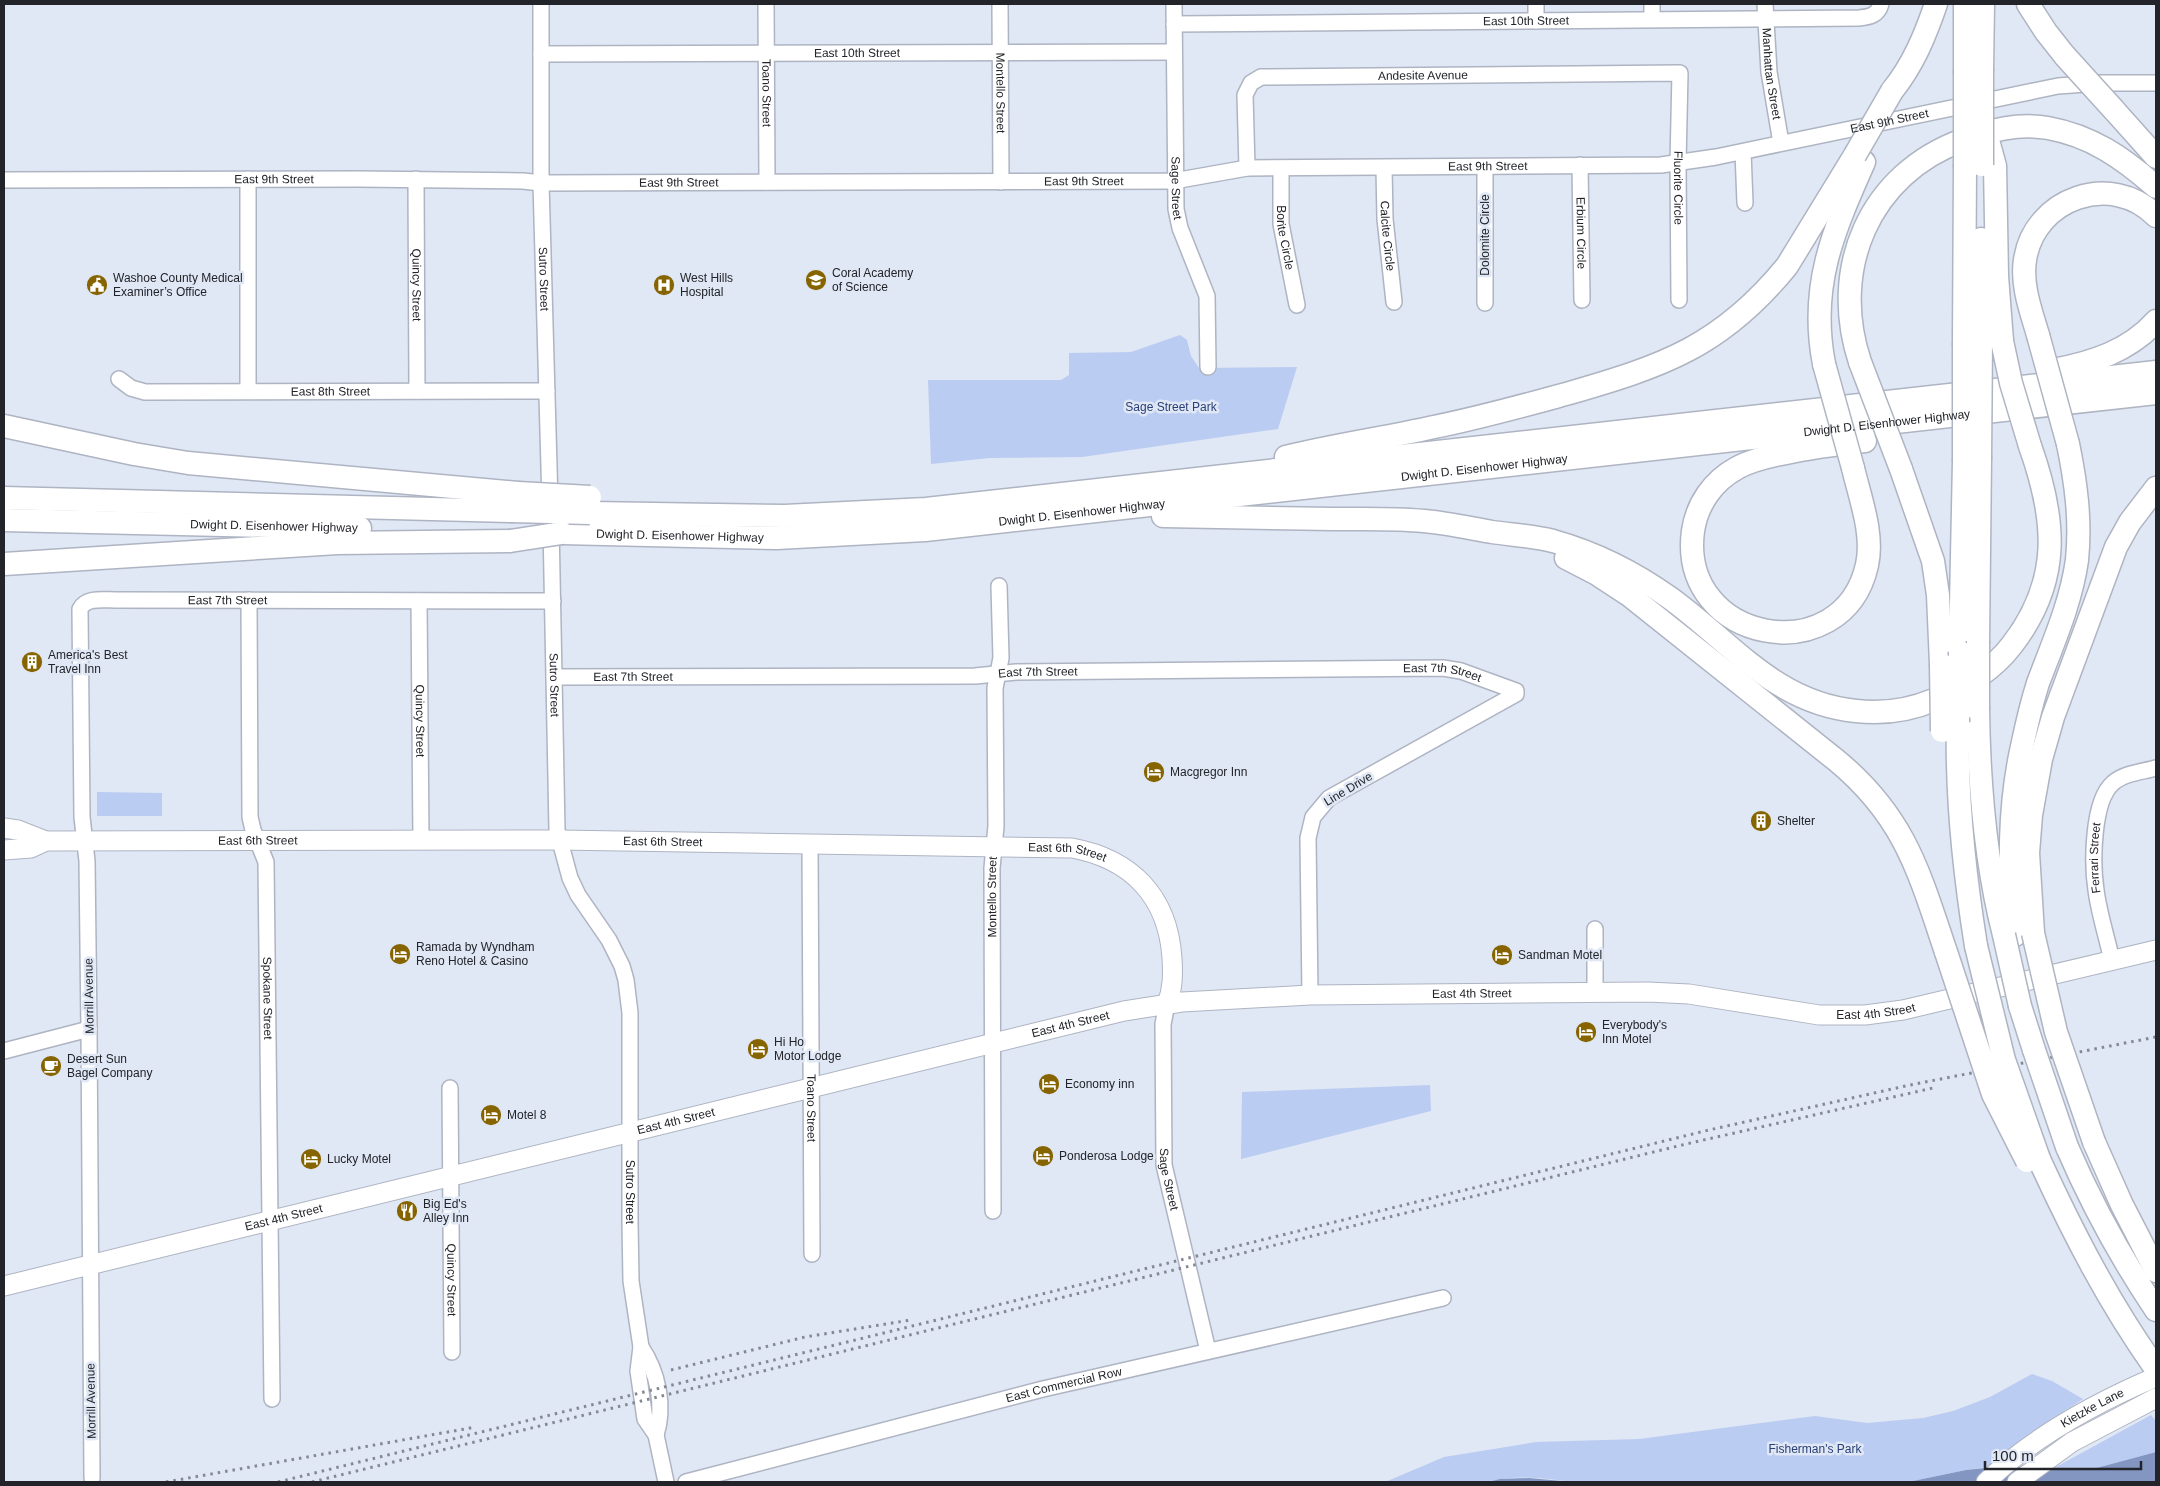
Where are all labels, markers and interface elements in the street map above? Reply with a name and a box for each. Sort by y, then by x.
street label: East 10th Street [1483,14,1570,28]
street label: Manhattan Street [1759,27,1784,121]
street label: East 10th Street [814,46,901,60]
street label: Montello Street [993,53,1008,134]
street label: Toano Street [759,59,774,128]
street label: Andesite Avenue [1378,68,1468,83]
street label: East 9th Street [1849,106,1930,136]
street label: Fluorite Circle [1671,151,1685,225]
street label: Sage Street [1168,156,1185,222]
street label: East 9th Street [1448,159,1528,174]
street label: East 9th Street [234,172,314,186]
street label: East 9th Street [1044,174,1124,188]
street label: East 9th Street [639,175,719,190]
street label: Dolomite Circle [1478,194,1492,276]
street label: Erbium Circle [1573,197,1589,269]
street label: Calcite Circle [1378,200,1398,272]
street label: Borite Circle [1274,205,1297,272]
street label: Sutro Street [536,247,552,312]
street label: Quincy Street [409,249,424,322]
place label: Coral Academy of Science [832,266,913,294]
school or university icon: Coral Academy of Science [804,268,828,292]
place label: Washoe County Medical Examiner’s Office [113,271,243,299]
place label: West Hills Hospital [680,271,733,299]
public building icon: Washoe County Medical Examiner’s Office [85,273,109,297]
hospital icon: West Hills Hospital [652,273,676,297]
street label: East 8th Street [291,384,371,399]
park label: Sage Street Park [1125,400,1218,414]
street label: Dwight D. Eisenhower Highway [1803,407,1971,439]
street label: Dwight D. Eisenhower Highway [1400,452,1568,484]
street label: Dwight D. Eisenhower Highway [998,496,1166,529]
street label: Dwight D. Eisenhower Highway [190,517,358,535]
street label: Dwight D. Eisenhower Highway [596,527,764,545]
street label: East 7th Street [188,593,268,607]
place label: America's Best Travel Inn [48,648,128,676]
building icon: America's Best Travel Inn [20,650,44,674]
street label: Sutro Street [547,653,562,718]
street label: East 7th Street [1403,661,1484,685]
street label: East 7th Street [997,664,1078,681]
street label: East 7th Street [593,670,673,684]
street label: Quincy Street [413,685,427,758]
hotel icon: Macgregor Inn [1142,760,1166,784]
place label: Macgregor Inn [1170,765,1247,779]
street label: Line Drive [1321,769,1375,809]
building icon: Shelter [1749,809,1773,833]
place label: Shelter [1777,814,1815,828]
street label: Ferrari Street [2087,821,2104,894]
street label: East 6th Street [218,834,298,848]
street label: East 6th Street [623,834,703,849]
street label: East 6th Street [1028,840,1109,865]
street label: Montello Street [985,855,1000,937]
place label: Ramada by Wyndham Reno Hotel & Casino [416,940,535,968]
hotel icon: Ramada by Wyndham Reno Hotel & Casino [388,942,412,966]
hotel icon: Sandman Motel [1490,943,1514,967]
place label: Sandman Motel [1518,948,1602,962]
street label: Spokane Street [260,957,275,1040]
street label: Morrill Avenue [81,958,97,1034]
street label: East 4th Street [1432,986,1512,1001]
street label: East 4th Street [1836,1000,1917,1022]
street label: East 4th Street [1030,1008,1111,1040]
place label: Everybody's Inn Motel [1602,1018,1667,1046]
hotel icon: Everybody's Inn Motel [1574,1020,1598,1044]
place label: Hi Ho Motor Lodge [774,1035,842,1063]
hotel icon: Hi Ho Motor Lodge [746,1037,770,1061]
place label: Desert Sun Bagel Company [67,1052,152,1080]
cafe icon: Desert Sun Bagel Company [39,1054,63,1078]
hotel icon: Economy inn [1037,1072,1061,1096]
street label: Toano Street [804,1074,818,1143]
place label: Economy inn [1065,1077,1134,1091]
hotel icon: Motel 8 [479,1103,503,1127]
street label: East 4th Street [636,1105,717,1137]
place label: Motel 8 [507,1108,547,1122]
hotel icon: Ponderosa Lodge [1031,1144,1055,1168]
hotel icon: Lucky Motel [299,1147,323,1171]
street label: Sage Street [1157,1148,1182,1212]
place label: Ponderosa Lodge [1059,1149,1154,1163]
place label: Lucky Motel [327,1152,391,1166]
street label: Sutro Street [623,1160,637,1225]
place label: Big Ed's Alley Inn [423,1197,469,1225]
restaurant icon: Big Ed's Alley Inn [395,1199,419,1223]
street label: East 4th Street [243,1201,325,1234]
street label: Quincy Street [444,1244,459,1317]
street label: Morrill Avenue [83,1363,99,1439]
street label: East Commercial Row [1004,1364,1123,1405]
street label: Kietzke Lane [2058,1385,2126,1431]
scale bar [1985,1438,2141,1470]
park label: Fisherman's Park [1769,1442,1862,1456]
text: 100 m [1992,1447,2034,1464]

